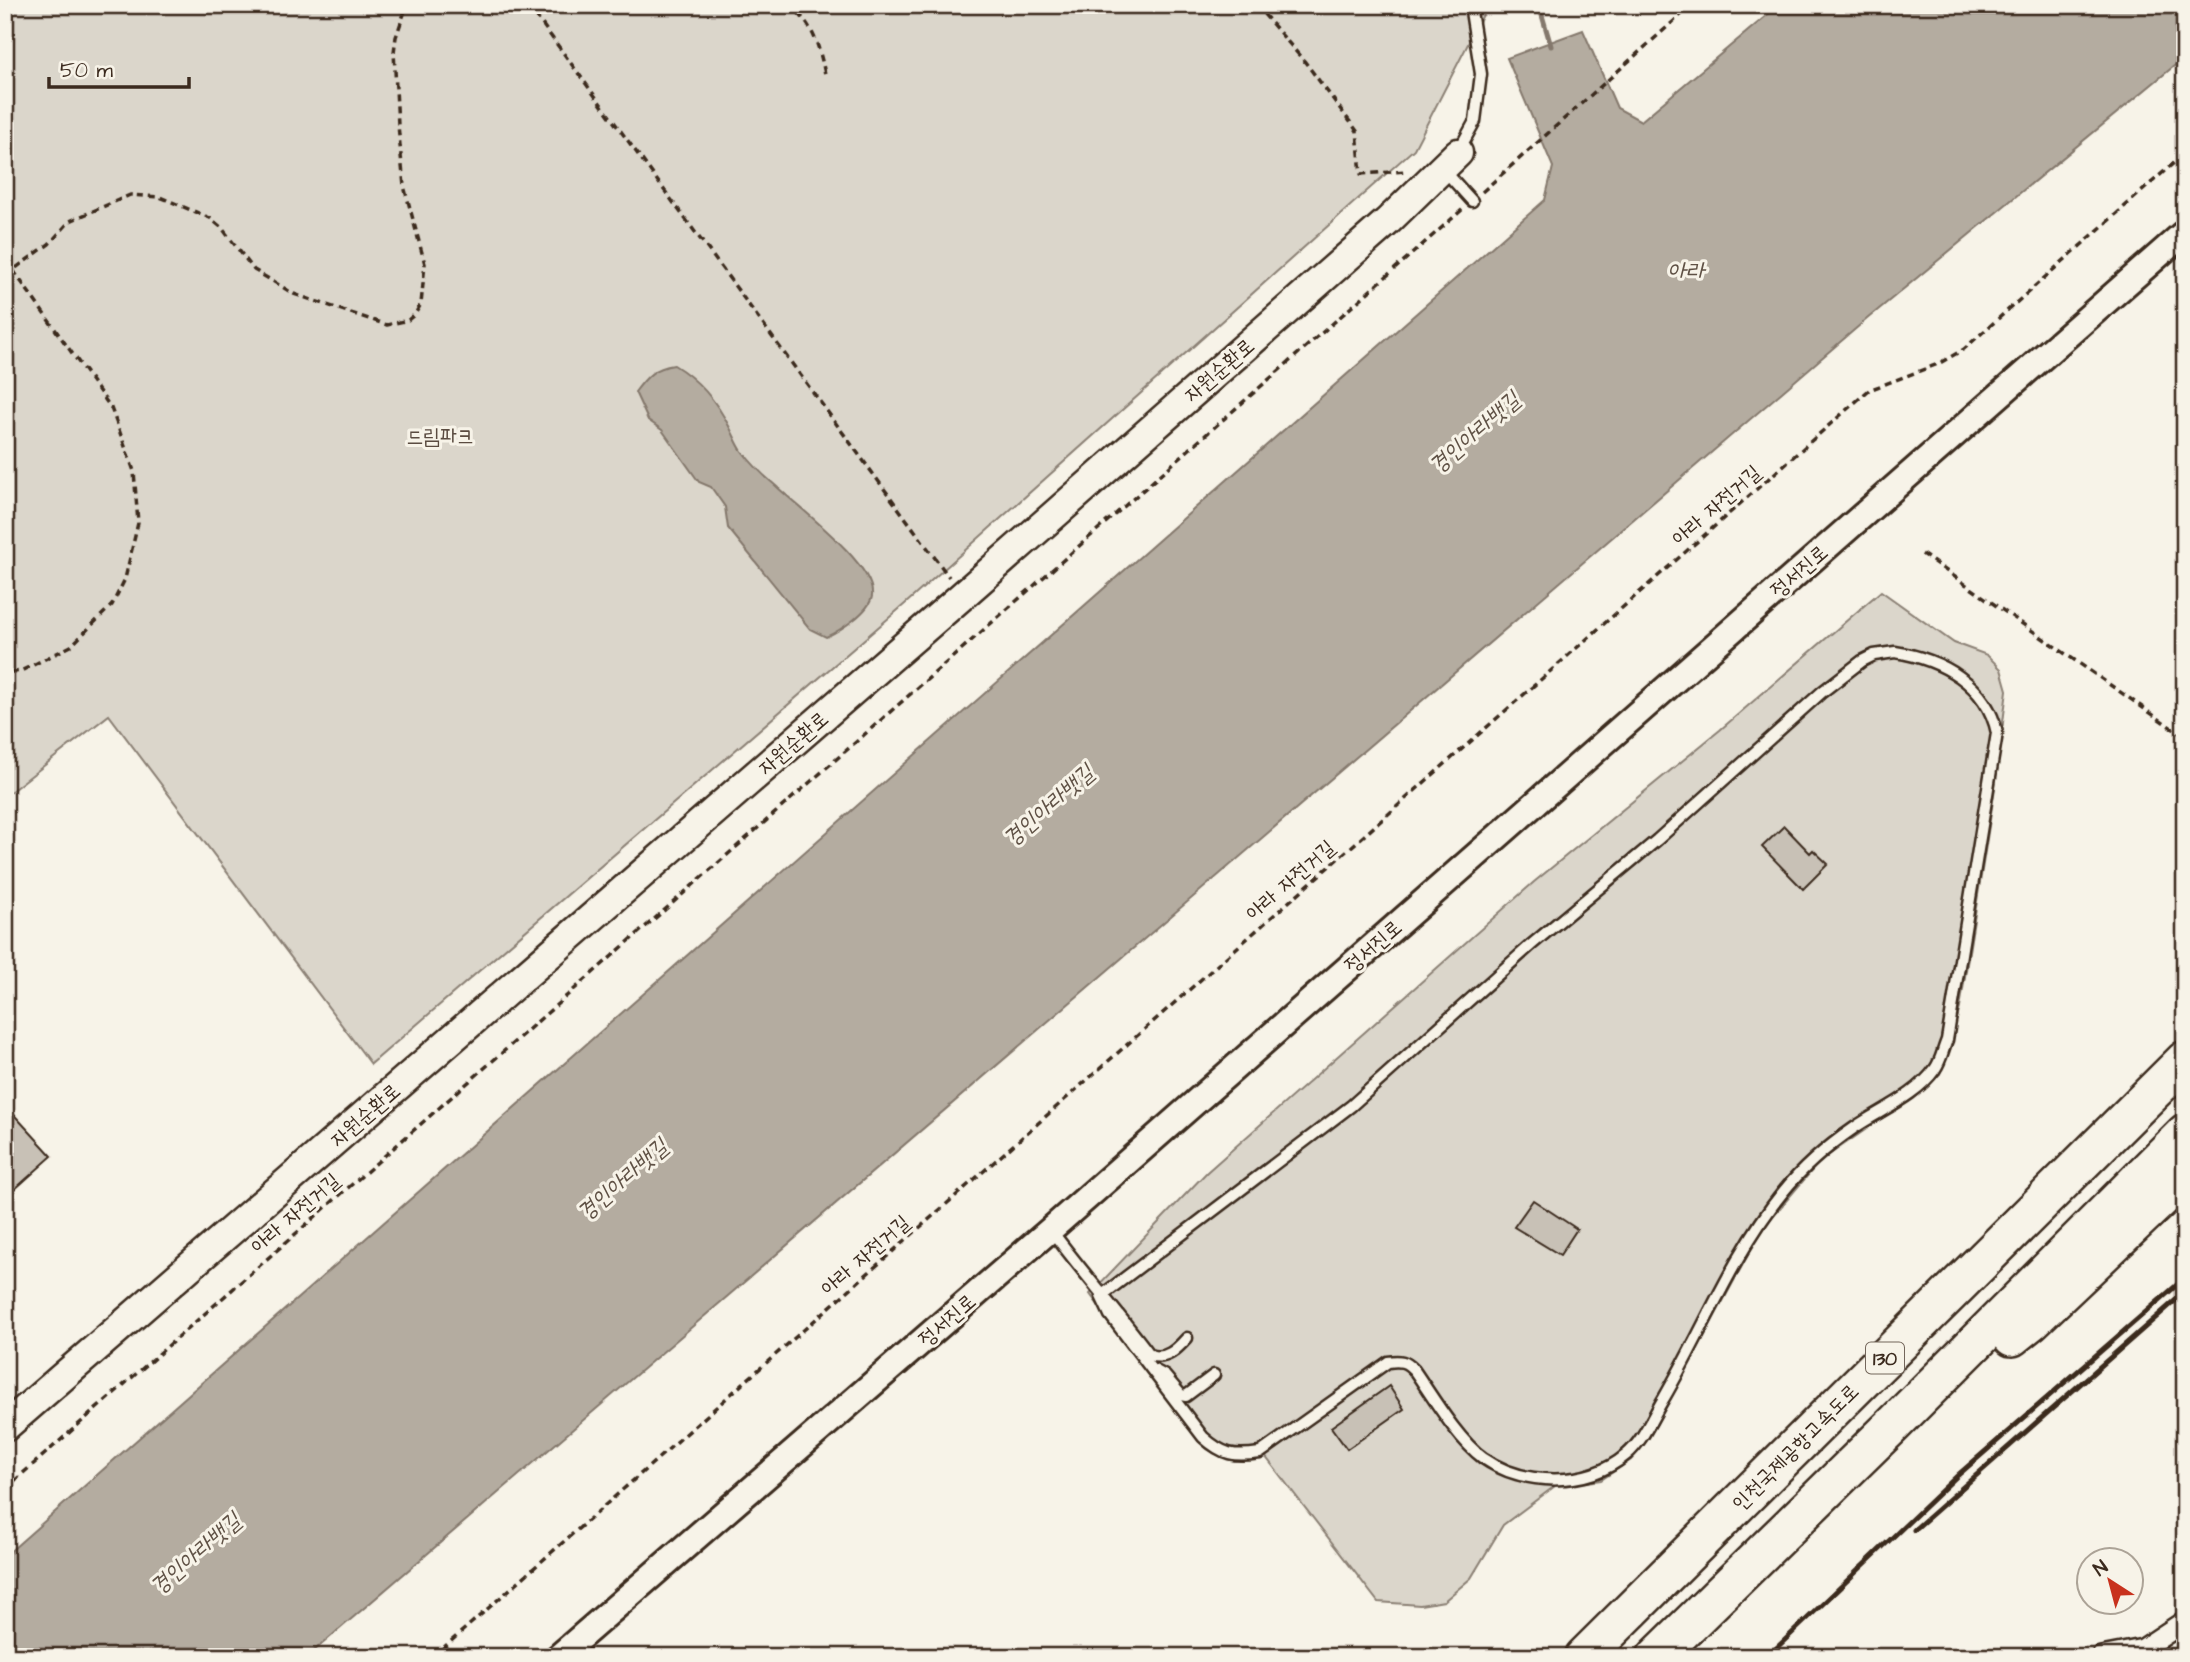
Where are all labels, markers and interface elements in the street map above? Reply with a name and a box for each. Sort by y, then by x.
scale bar [49,46,189,90]
text: 50 m [60,56,114,85]
water label: 아라 [1667,255,1707,287]
street label: 자원순환로 [1178,332,1261,409]
water label: 경인아라뱃길 [1422,383,1528,481]
park label: 드림파크 [406,422,474,451]
street label: 아라 자전거길 [1665,458,1767,552]
street label: 정서진로 [1764,538,1834,604]
street label: 자원순환로 [752,705,835,782]
water label: 경인아라뱃길 [996,756,1102,854]
street label: 아라 자전거길 [1239,833,1341,927]
street label: 정서진로 [1338,913,1408,979]
street label: 자원순환로 [324,1077,407,1154]
water label: 경인아라뱃길 [570,1130,676,1228]
street label: 아라 자전거길 [244,1166,346,1260]
street label: 아라 자전거길 [814,1208,916,1302]
street label: 정서진로 [912,1287,982,1353]
road number: 130 [1866,1342,1904,1374]
street label: 인천국제공항고속도로 [1725,1377,1865,1517]
water label: 경인아라뱃길 [143,1504,249,1602]
north arrow [2074,1546,2144,1616]
text: N [2088,1554,2114,1583]

